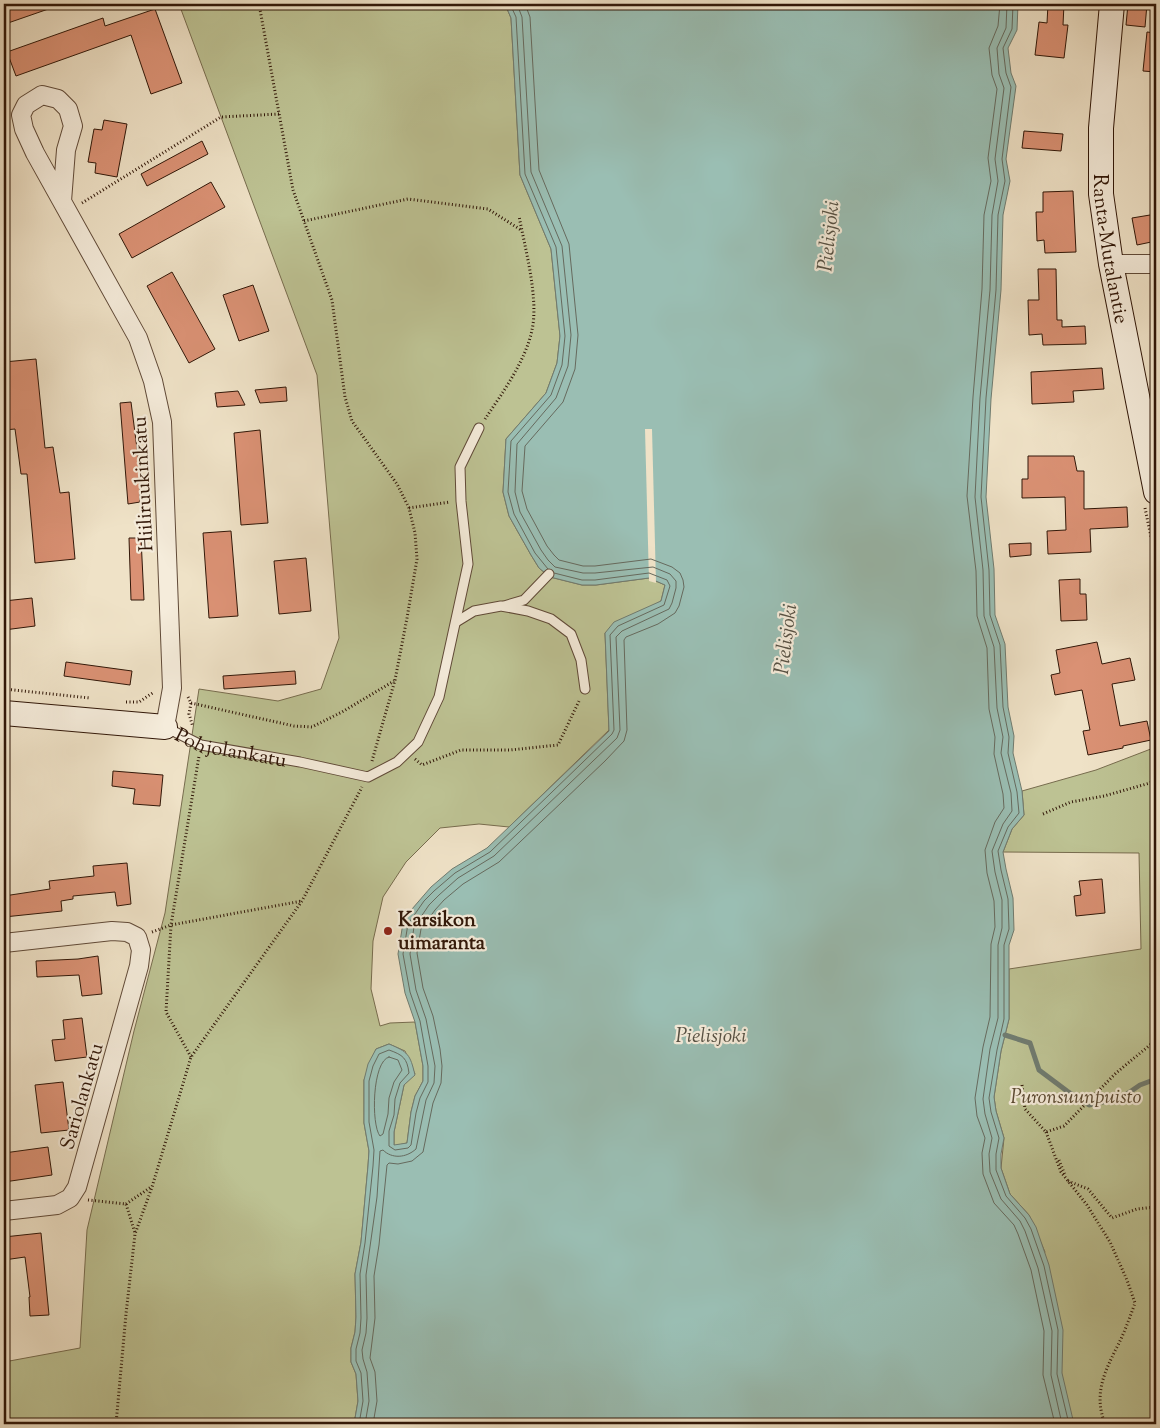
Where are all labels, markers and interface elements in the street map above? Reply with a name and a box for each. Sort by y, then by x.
street label: Ranta-Mutalantie [1084,174,1134,327]
water label: Pielisjoki [811,199,849,273]
street label: Hiiliruukinkatu [126,415,163,552]
water label: Pielisjoki [768,602,806,676]
street label: Pohjolankatu [169,722,289,777]
place label: Karsikon uimaranta [398,907,486,959]
marker: Karsikon uimaranta [382,925,394,937]
water label: Pielisjoki [676,1022,746,1052]
street label: Sariolankatu [54,1040,113,1153]
park label: Puronsuunpuisto [1011,1084,1141,1113]

